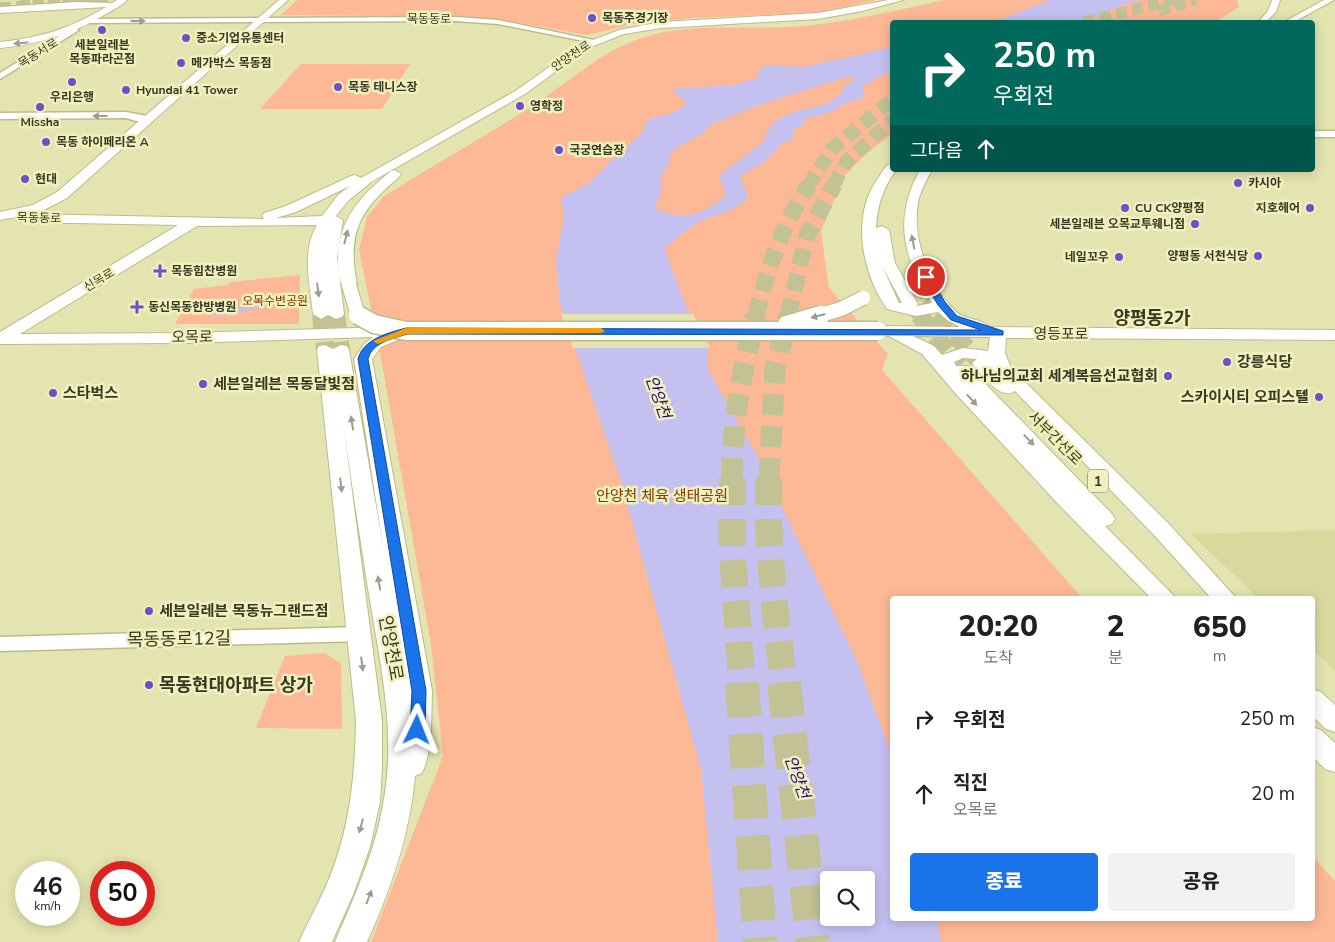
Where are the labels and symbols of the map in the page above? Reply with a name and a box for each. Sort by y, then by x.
place label: 목동주경기장 [602,10,668,26]
street label: 목동동로 [407,11,451,27]
marker: 목동주경기장 [586,12,598,24]
one-way arrow [130,17,146,25]
marker: 세븐일레븐 목동파라곤점 [96,24,108,36]
place label: 중소기업유통센터 [196,30,284,46]
marker: 중소기업유통센터 [180,32,192,44]
street label: 목동서로 [15,35,61,71]
place label: 세븐일레븐 목동파라곤점 [69,37,135,67]
street label: 안양천로 [548,37,594,75]
one-way arrow [13,39,29,47]
place label: 메가박스 목동점 [191,55,272,71]
marker: 메가박스 목동점 [175,57,187,69]
marker: 우리은행 [66,76,78,88]
place label: 목동 테니스장 [348,79,417,95]
marker: 목동 테니스장 [332,81,344,93]
place label: Hyundai 41 Tower [136,82,238,98]
marker: Hyundai 41 Tower [120,84,132,96]
place label: 우리은행 [50,89,94,105]
place label: 영학정 [530,98,563,114]
marker: 영학정 [514,100,526,112]
marker: Missha [34,101,46,113]
one-way arrow [91,112,107,120]
place label: Missha [21,114,59,130]
place label: 목동 하이페리온 A [56,134,149,150]
marker: 목동 하이페리온 A [40,136,52,148]
place label: 국궁연습장 [569,142,624,158]
marker: 국궁연습장 [553,144,565,156]
place label: 현대 [35,171,57,187]
marker: 현대 [19,173,31,185]
place label: 카시아 [1248,175,1281,191]
marker: 카시아 [1232,177,1244,189]
place label: CU CK양평점 [1135,200,1204,216]
place label: 지호헤어 [1256,200,1300,216]
marker: CU CK양평점 [1119,202,1131,214]
marker: 지호헤어 [1304,202,1316,214]
street label: 목동동로 [17,210,61,226]
place label: 세븐일레븐 오목교투웨니점 [1049,216,1185,232]
marker: 세븐일레븐 오목교투웨니점 [1189,218,1201,230]
one-way arrow [342,230,350,245]
one-way arrow [908,233,916,249]
place label: 양평동 서천식당 [1167,248,1248,264]
place label: 네일꼬우 [1065,249,1109,265]
marker: 양평동 서천식당 [1252,250,1264,262]
marker: 네일꼬우 [1113,251,1125,263]
pin [905,256,947,298]
place label: 목동힘찬병원 [171,263,237,279]
marker: 목동힘찬병원 [153,264,167,278]
street label: 신목로 [81,265,117,295]
one-way arrow [314,282,322,298]
park label: 오목수변공원 [242,293,308,309]
place label: 동신목동한방병원 [148,299,236,315]
marker: 동신목동한방병원 [130,300,144,314]
district label: 양평동2가 [1113,306,1191,330]
one-way arrow [811,312,826,320]
street label: 영등포로 [1033,324,1089,344]
street label: 오목로 [171,327,213,347]
place label: 강릉식당 [1237,352,1292,372]
marker: 강릉식당 [1221,356,1233,368]
place label: 하나님의교회 세계복음선교협회 [961,366,1158,386]
marker: 하나님의교회 세계복음선교협회 [1162,370,1174,382]
water label: 안양천 [640,372,677,424]
place label: 세븐일레븐 목동달빛점 [213,374,355,394]
marker: 세븐일레븐 목동달빛점 [197,378,209,390]
place label: 스타벅스 [63,383,118,403]
marker: 스타벅스 [47,387,59,399]
place label: 스카이시티 오피스텔 [1181,387,1309,407]
marker: 스카이시티 오피스텔 [1313,391,1325,403]
one-way arrow [966,393,978,405]
street label: 서부간선로 [1024,407,1086,469]
one-way arrow [348,415,356,431]
one-way arrow [1023,433,1035,445]
road number: 1 [1088,470,1108,492]
one-way arrow [337,478,345,494]
park label: 안양천 체육 생태공원 [596,486,728,506]
one-way arrow [375,575,383,591]
place label: 세븐일레븐 목동뉴그랜드점 [159,601,329,621]
marker: 세븐일레븐 목동뉴그랜드점 [143,605,155,617]
street label: 안양천로 [373,613,409,683]
street label: 목동동로12길 [127,626,231,652]
one-way arrow [358,656,366,672]
place label: 목동현대아파트 상가 [159,673,313,697]
marker: 목동현대아파트 상가 [143,679,155,691]
position arrow [390,703,442,755]
water label: 안양천 [779,752,816,804]
one-way arrow [357,818,365,833]
speed limit sign: 50 [90,861,155,926]
one-way arrow [365,889,373,904]

